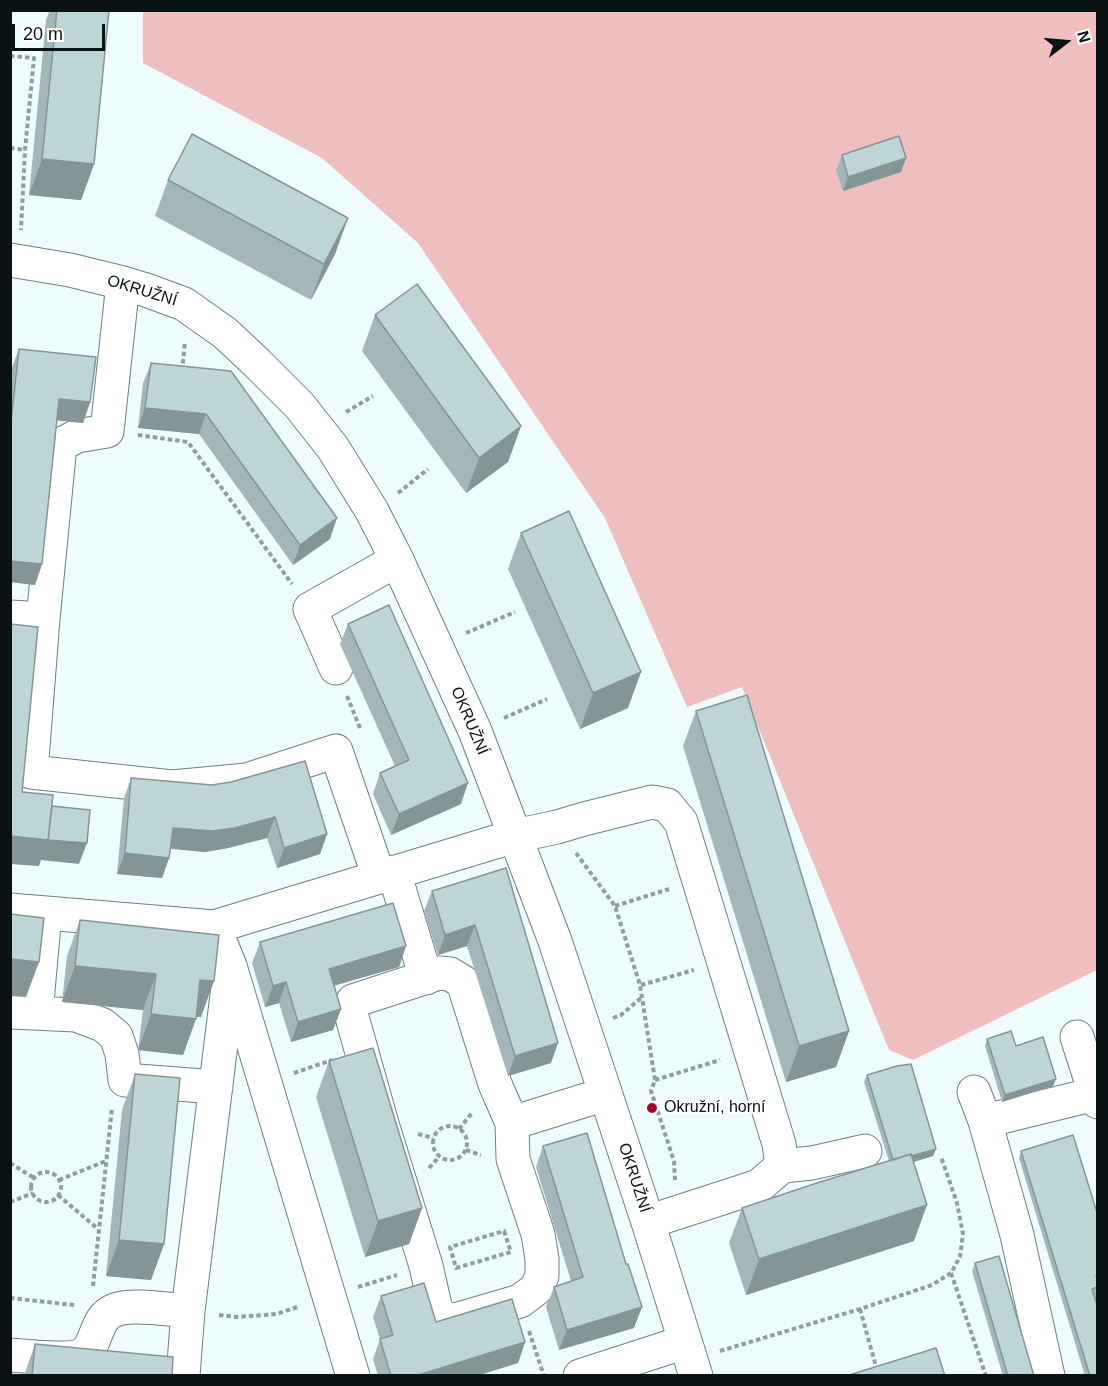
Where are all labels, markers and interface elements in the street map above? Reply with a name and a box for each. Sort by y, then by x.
scale bar [15,12,108,50]
north arrow [1036,12,1096,72]
text: 20 m [23,24,63,44]
text: N [1074,29,1094,45]
street label: OKRUŽNÍ [105,271,179,311]
street label: OKRUŽNÍ [446,684,492,758]
place label: Okružní, horní [664,1098,765,1118]
marker: Okružní, horní [645,1101,659,1115]
street label: OKRUŽNÍ [614,1141,654,1215]

